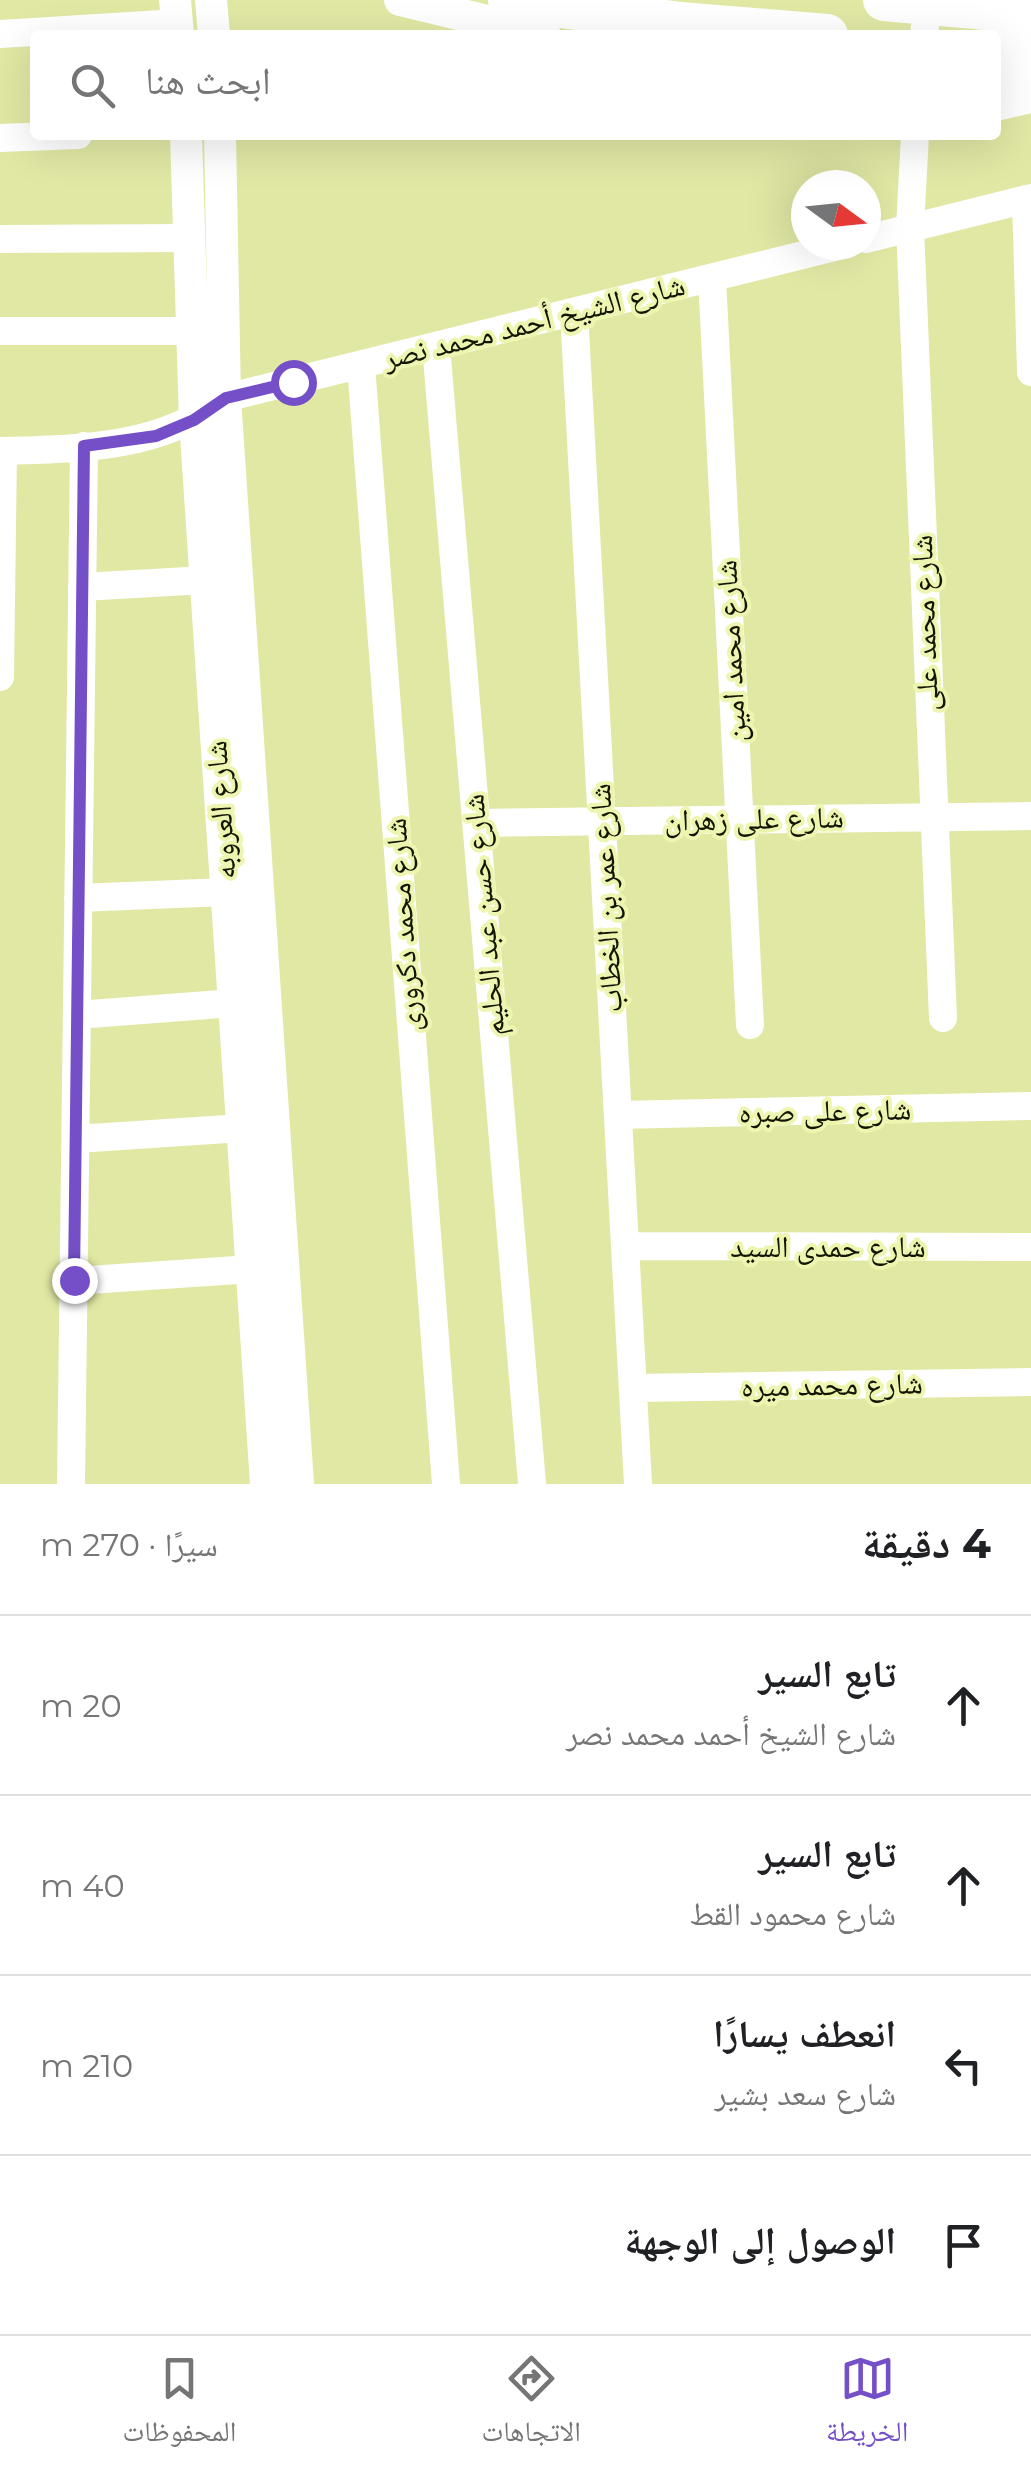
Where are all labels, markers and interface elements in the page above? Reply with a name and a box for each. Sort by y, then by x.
search box [30,30,1001,140]
text: ابحث هنا [145,57,271,104]
icon: search [65,58,120,113]
north arrow [791,170,881,260]
street label: شارع الشيخ أحمد محمد نصر [378,266,689,378]
route start [271,360,317,406]
street label: شارع محمد على [903,534,947,712]
street label: شارع محمد امين [707,559,755,743]
street label: شارع العروبه [197,739,245,881]
street label: شارع عمر بن الخطاب [581,783,631,1013]
street label: شارع حسن عبد الحليم [454,792,515,1038]
street label: شارع على زهران [664,798,844,840]
street label: شارع محمد دكرورى [377,817,429,1033]
street label: شارع على صبره [738,1090,912,1132]
street label: شارع حمدى السيد [730,1228,926,1266]
route end [52,1258,98,1304]
street label: شارع محمد ميره [741,1364,923,1406]
text: 4 دقيقة [862,1517,991,1569]
text: سيرًا · 270 m [40,1525,218,1564]
text: تابع السير [758,1650,896,1697]
icon: ahead [936,1678,991,1733]
text: 20 m [40,1686,122,1725]
text: شارع الشيخ أحمد محمد نصر [566,1714,896,1753]
text: تابع السير [758,1830,896,1877]
icon: ahead [936,1858,991,1913]
text: 40 m [40,1866,125,1905]
text: شارع محمود القط [689,1894,896,1933]
text: انعطف يسارًا [713,2010,896,2057]
icon: left [936,2038,991,2093]
text: 210 m [40,2046,133,2085]
text: شارع سعد بشير [714,2074,896,2113]
text: الوصول إلى الوجهة [625,2217,896,2264]
icon: arrive [936,2218,991,2273]
tab: المحفوظات [123,2351,236,2459]
tab: الاتجاهات [482,2351,581,2459]
tab: الخريطة [826,2351,908,2459]

